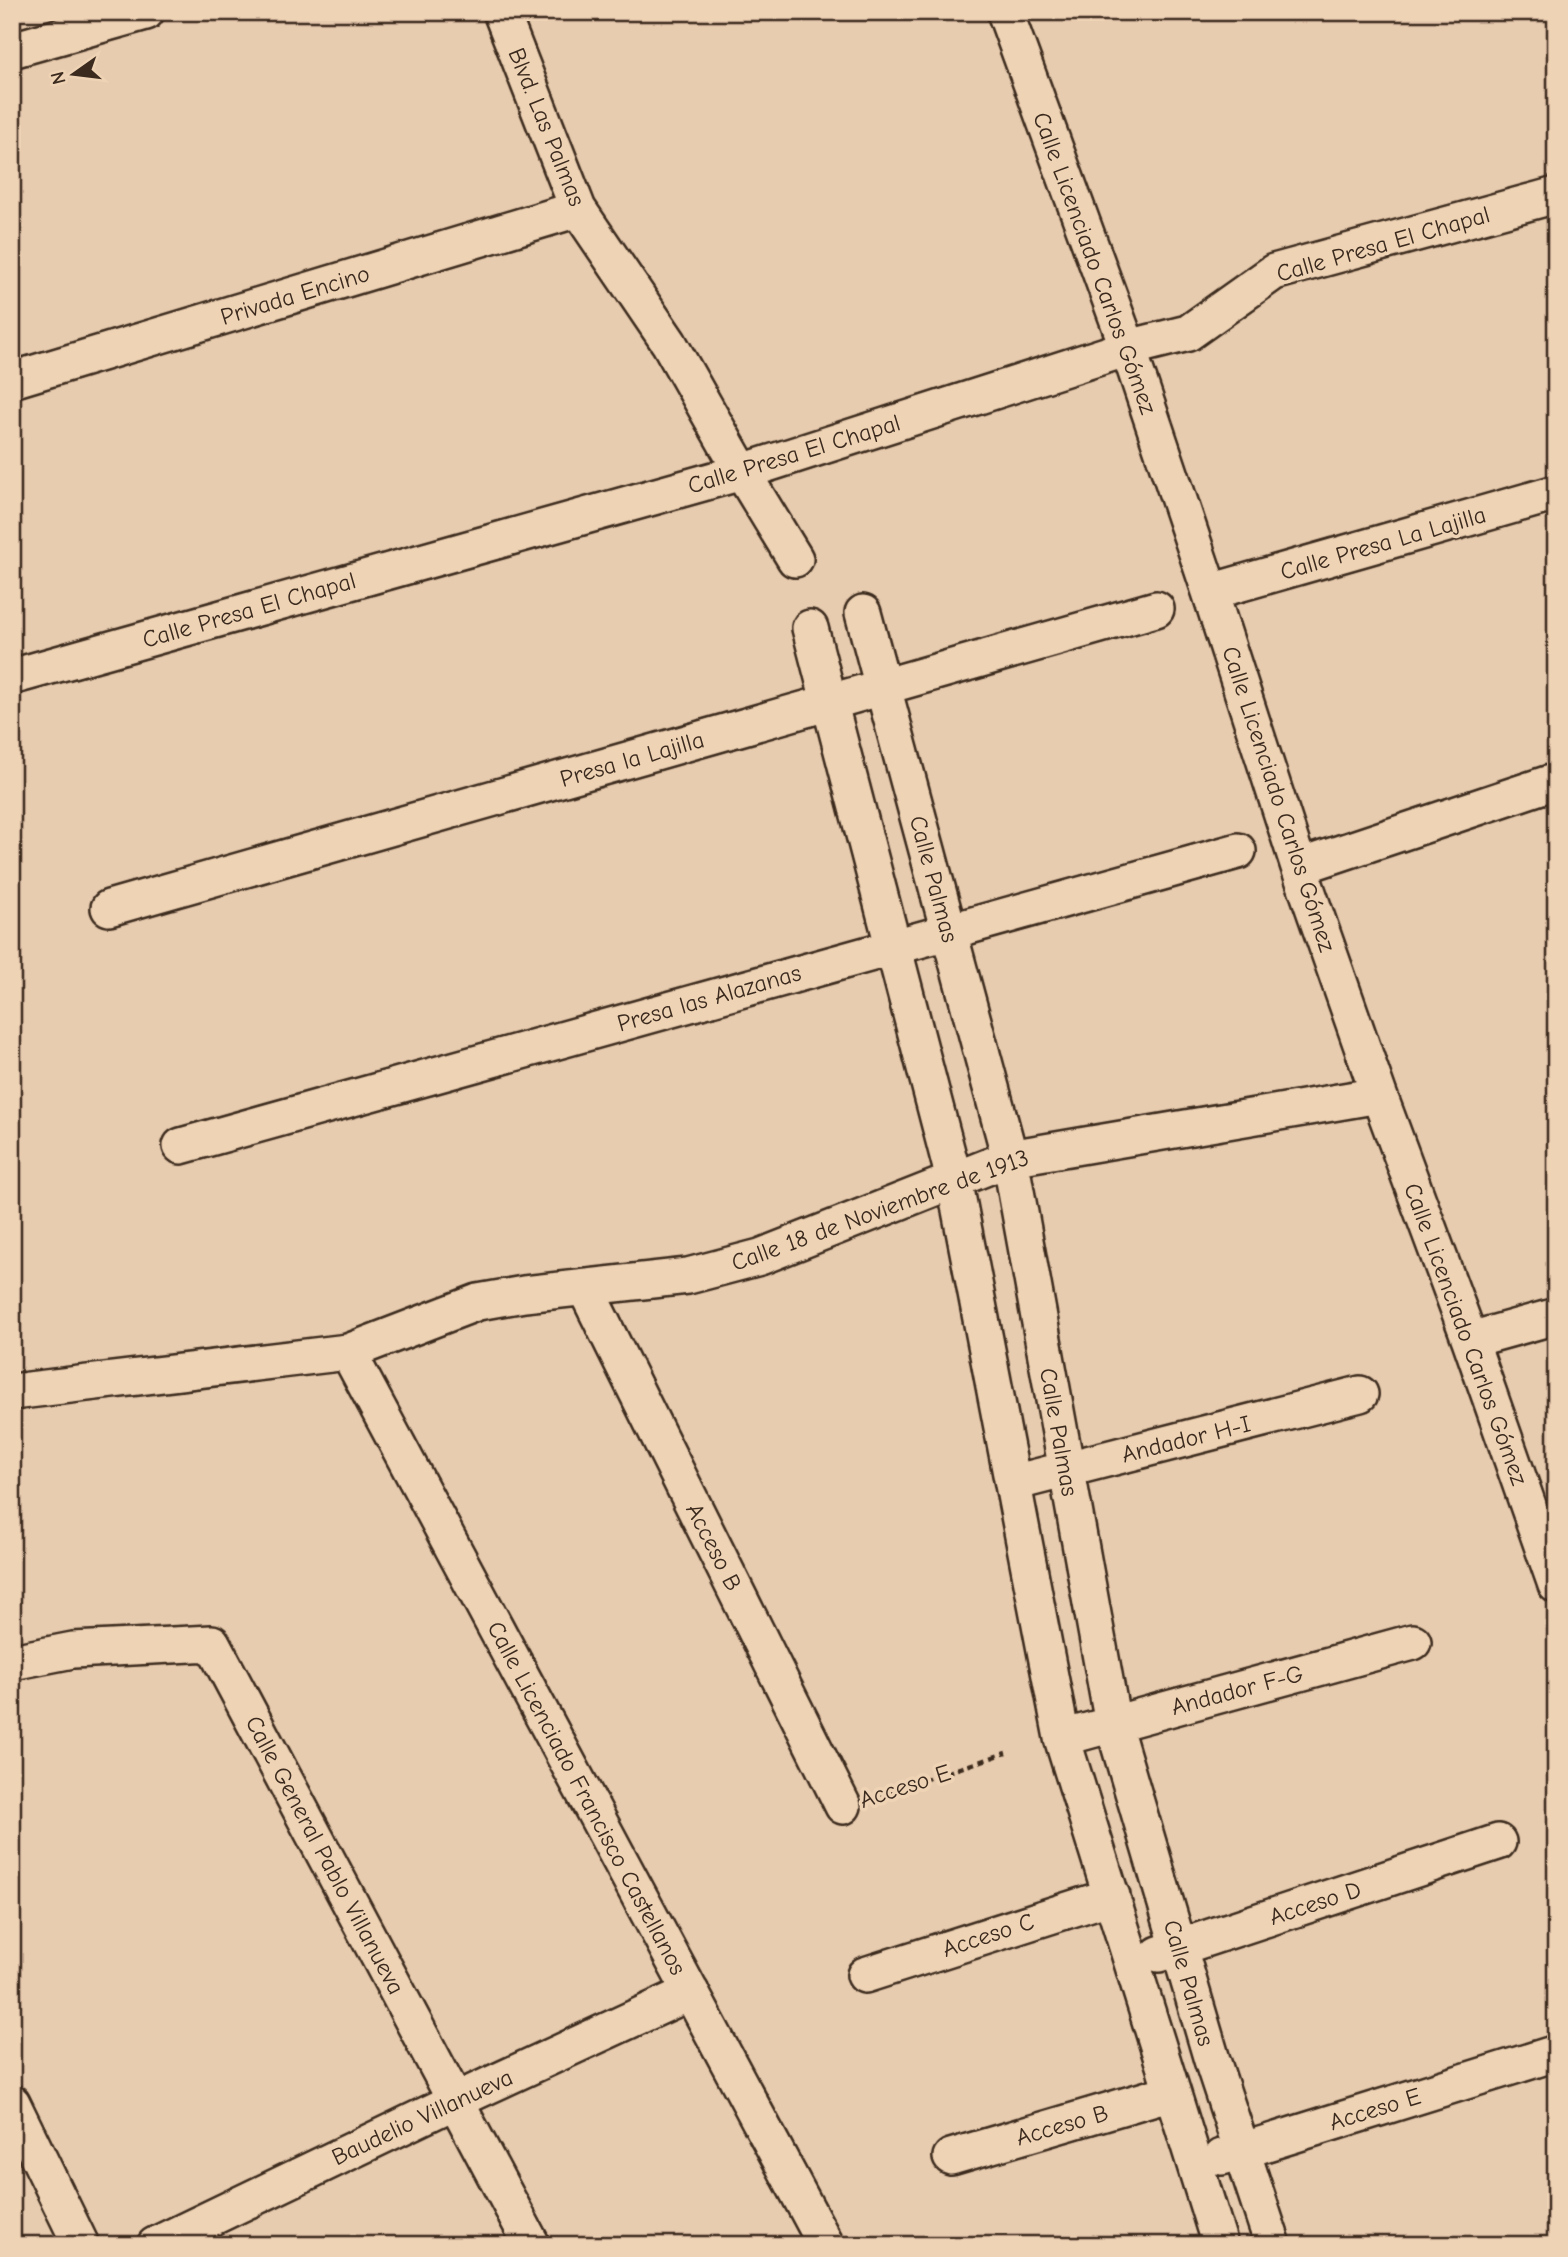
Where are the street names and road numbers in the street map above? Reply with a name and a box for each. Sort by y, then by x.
street label: Blvd. Las Palmas [502,44,592,210]
street label: Calle Licenciado Carlos Gómez [1027,108,1163,418]
street label: Calle Presa El Chapal [1273,200,1493,288]
street label: Privada Encino [217,259,373,331]
street label: Calle Presa El Chapal [684,408,904,500]
street label: Calle Presa La Lajilla [1277,500,1489,586]
street label: Calle Presa El Chapal [139,566,359,654]
street label: Calle Licenciado Carlos Gómez [1216,643,1342,956]
street label: Presa la Lajilla [557,725,707,793]
street label: Calle Palmas [904,813,964,945]
street label: Presa las Alazanas [614,958,804,1038]
street label: Calle 18 de Noviembre de 1913 [727,1143,1033,1277]
street label: Calle Licenciado Carlos Gómez [1398,1179,1534,1489]
street label: Calle Palmas [1034,1366,1084,1498]
street label: Andador H-I [1119,1409,1253,1469]
street label: Acceso B [680,1498,748,1596]
street label: Calle Licenciado Francisco Castellanos [482,1616,692,1980]
street label: Andador F-G [1168,1659,1306,1721]
street label: Calle General Pablo Villanueva [240,1711,410,1999]
street label: Acceso E [856,1758,954,1814]
street label: Acceso D [1266,1875,1364,1931]
street label: Acceso C [939,1907,1037,1963]
street label: Calle Palmas [1158,1917,1220,2049]
street label: Baudelio Villanueva [327,2063,517,2171]
street label: Acceso E [1326,2082,1424,2136]
street label: Acceso B [1013,2099,1111,2151]

